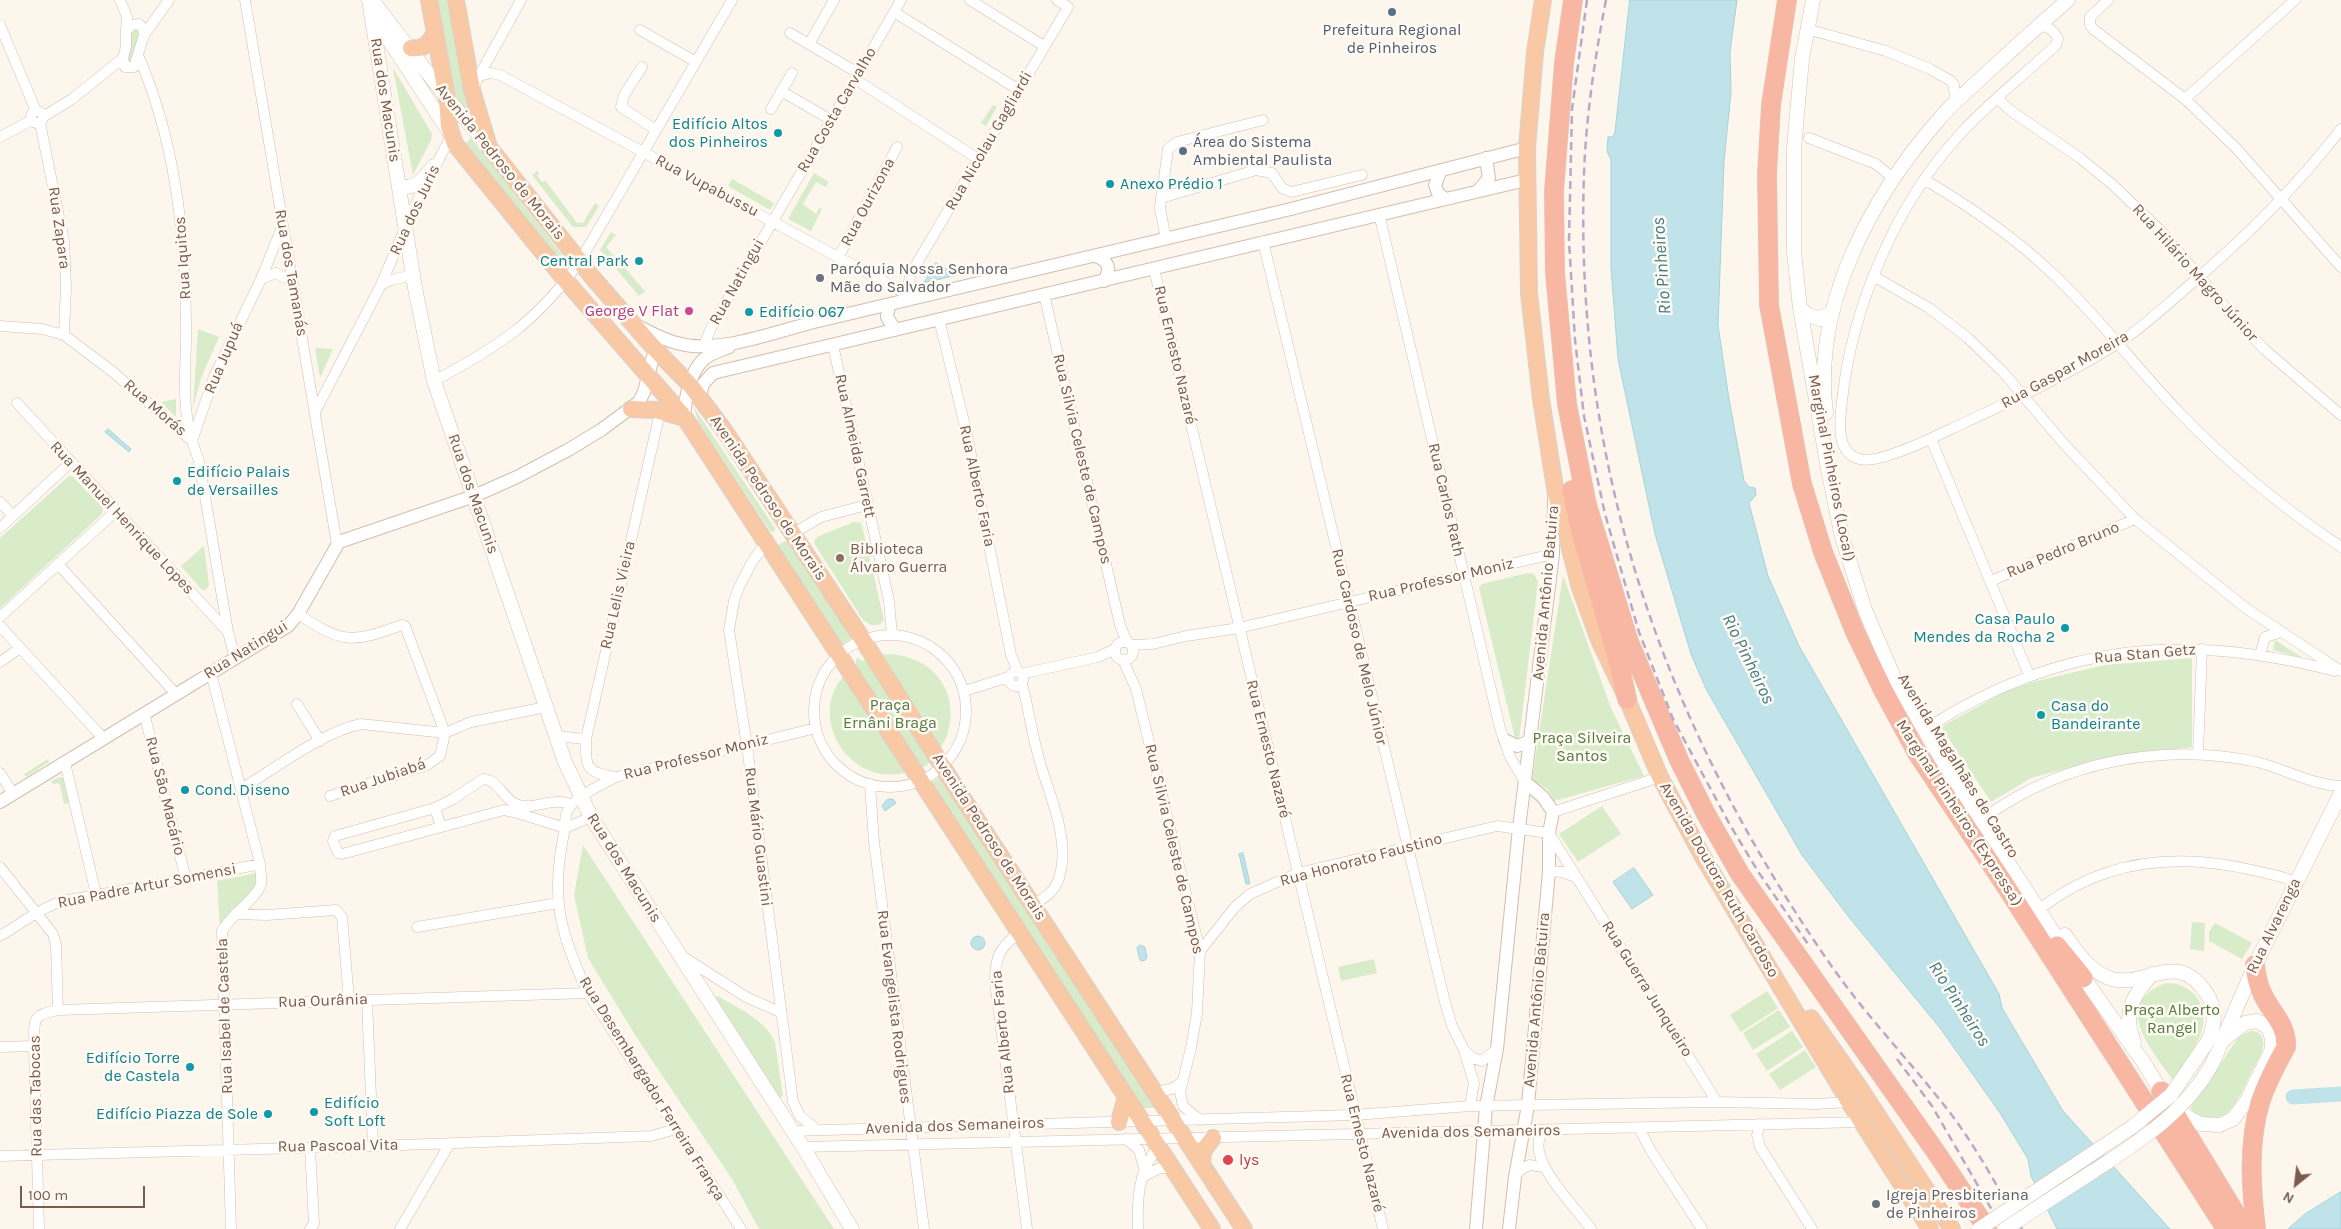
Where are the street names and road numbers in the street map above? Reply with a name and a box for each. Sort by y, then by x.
street label: Rua dos Macunis [366,36,404,164]
street label: Rua Costa Carvalho [793,44,881,176]
street label: Rua Nicolau Gagliardi [941,68,1037,214]
street label: Avenida Pedroso de Morais [431,80,569,244]
street label: Rua Vupabussu [652,151,762,221]
street label: Rua Ourizona [837,154,899,250]
street label: Rua dos Juris [386,162,444,258]
street label: Rua Zapara [44,186,74,270]
street label: Rua Hilário Magro Júnior [2128,200,2262,346]
street label: Rua dos Tamanás [270,208,312,338]
street label: Rua Iquitos [171,216,195,300]
street label: Rua Natingui [705,235,769,329]
street label: Rua Ernesto Nazaré [1150,284,1200,426]
street label: Rua Jupuá [200,319,248,397]
street label: Rua Gaspar Moreira [1998,327,2132,413]
street label: Rua Silvia Celeste de Campos [1048,352,1116,566]
street label: Rua Almeida Garrett [830,372,880,520]
street label: Marginal Pinheiros (Local) [1803,373,1859,563]
street label: Rua Morás [119,375,191,441]
street label: Avenida Pedroso de Morais [705,412,831,584]
street label: Rua Alberto Faria [955,423,999,549]
street label: Rua dos Macunis [443,431,503,557]
street label: Rua Manuel Henrique Lopes [46,437,198,599]
street label: Rua Carlos Rath [1424,441,1468,559]
street label: Avenida Antônio Batuira [1529,504,1563,682]
street label: Rua Pedro Bruno [2004,518,2122,582]
street label: Rua Lelis Vieira [596,539,640,651]
street label: Rua Cardoso de Melo Júnior [1327,547,1391,747]
street label: Rua Professor Moniz [1366,554,1516,606]
street label: Rua Natingui [200,616,292,684]
street label: Rua Stan Getz [2093,640,2197,668]
street label: Avenida Magalhães de Castro [1893,670,2023,862]
street label: Rua Ernesto Nazaré [1242,678,1294,820]
street label: Marginal Pinheiros (Expressa) [1891,716,2027,910]
street label: Rua Professor Moniz [622,730,770,784]
street label: Rua São Macário [141,735,189,857]
street label: Rua Silvia Celeste de Campos [1140,742,1208,956]
street label: Avenida Pedroso de Morais [928,750,1050,924]
street label: Rua Jubiabá [338,754,428,802]
street label: Rua Mário Guastini [740,766,776,908]
street label: Avenida Doutora Ruth Cardoso [1655,779,1783,981]
street label: Rua dos Macunis [583,810,665,926]
street label: Rua Honorato Faustino [1278,829,1444,891]
street label: Rua Padre Artur Somensi [56,859,238,913]
street label: Rua Alvarenga [2243,875,2305,977]
street label: Rua Evangelista Rodrigues [873,909,915,1105]
street label: Avenida Antônio Batuira [1520,911,1554,1089]
street label: Rua Guerra Junqueiro [1597,917,1697,1061]
street label: Rua Isabel de Castela [213,938,237,1094]
street label: Rua Alberto Faria [987,969,1019,1095]
street label: Rua Desembargador Ferreira França [575,973,729,1205]
street label: Rua Ourânia [278,990,368,1012]
street label: Rua das Tabocas [25,1035,47,1157]
street label: Rua Ernesto Nazaré [1336,1072,1388,1214]
street label: Avenida dos Semaneiros [865,1113,1045,1139]
street label: Avenida dos Semaneiros [1381,1121,1561,1143]
street label: Rua Pascoal Vita [277,1135,399,1157]

